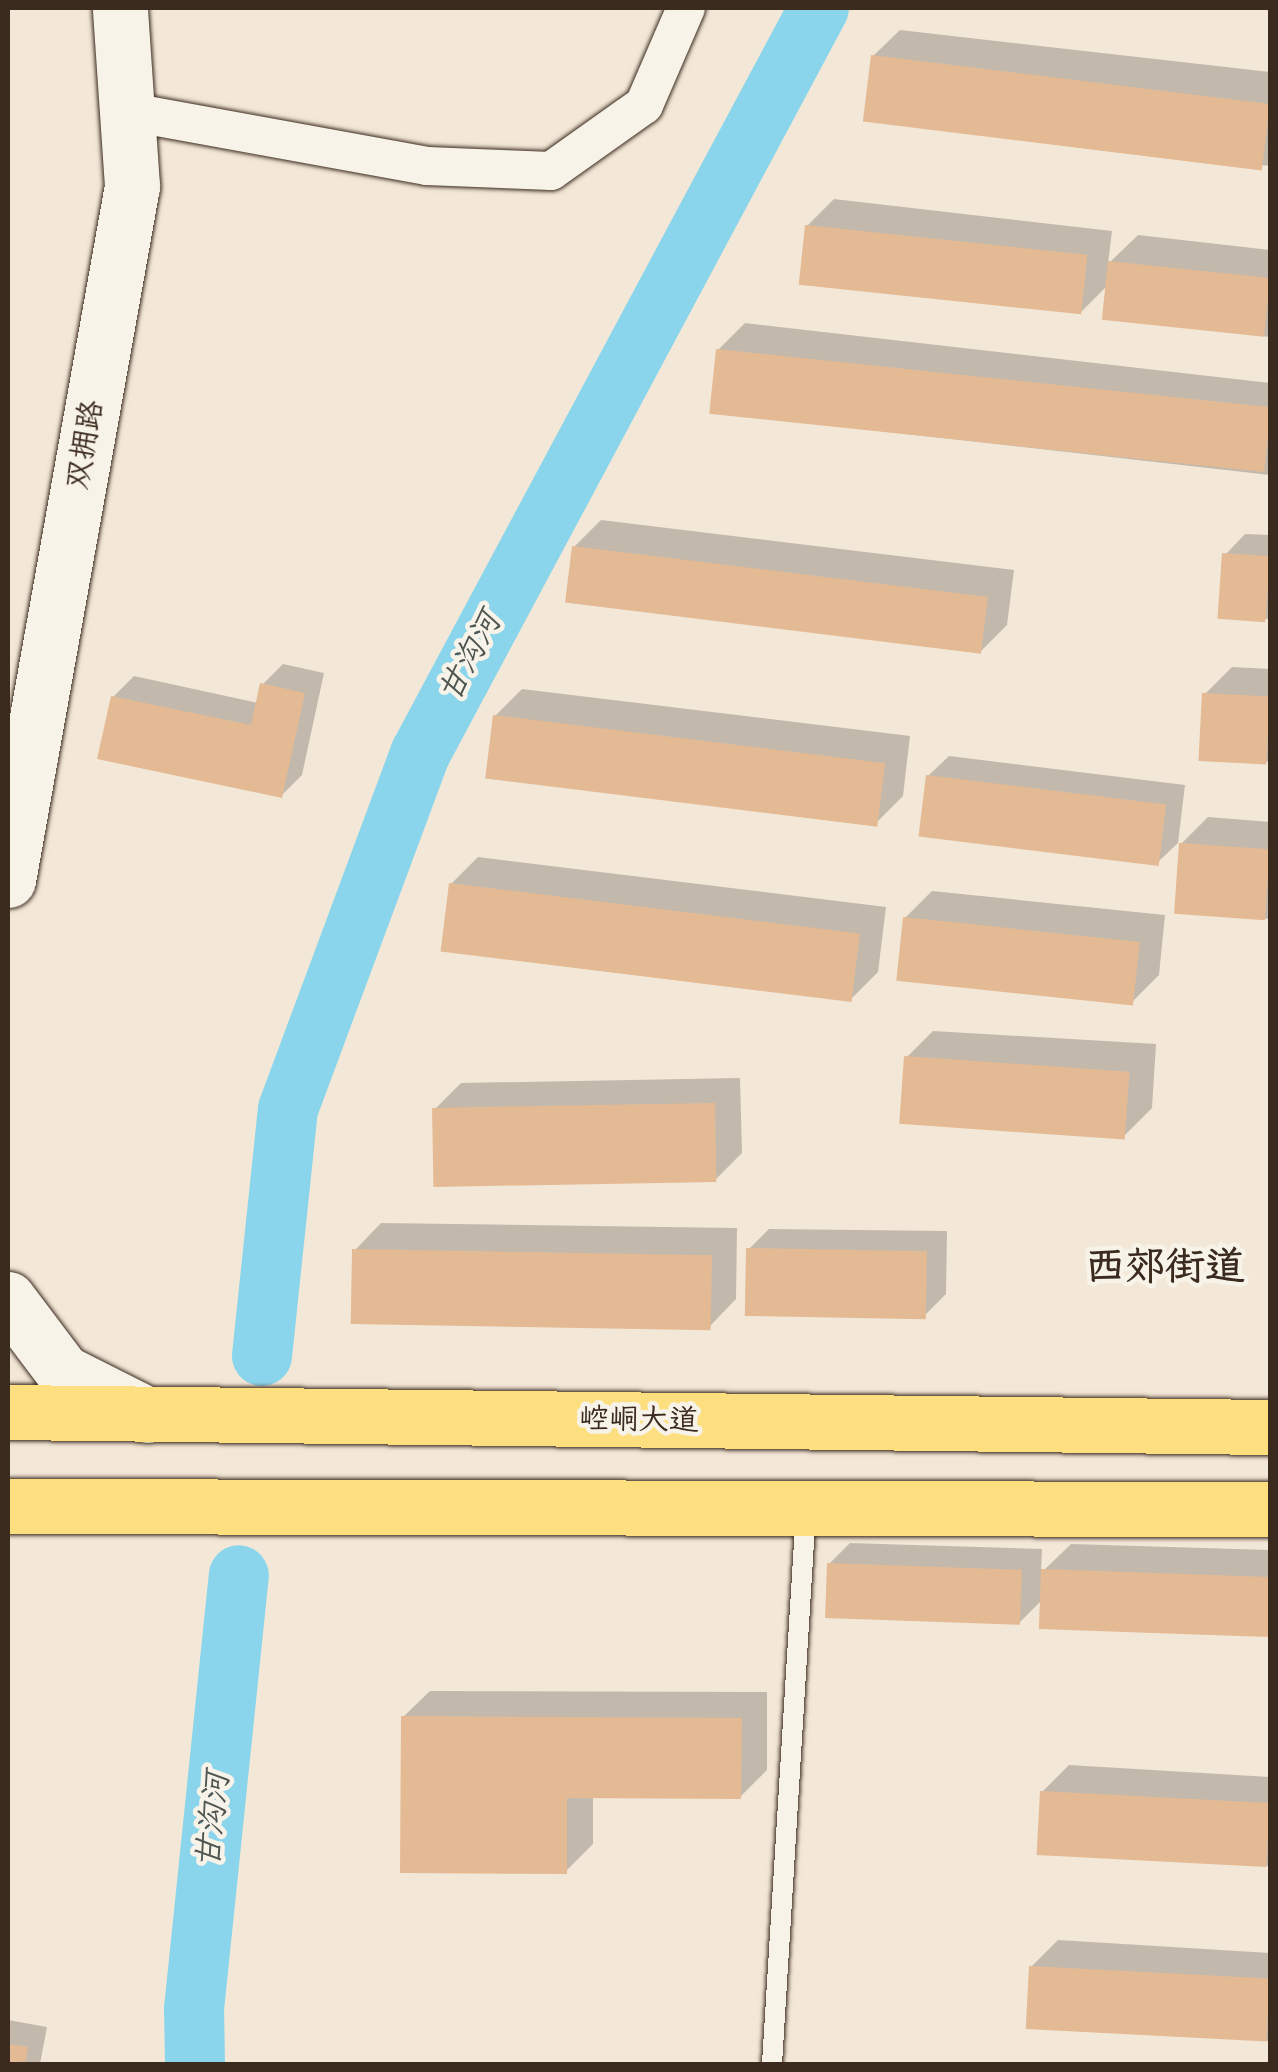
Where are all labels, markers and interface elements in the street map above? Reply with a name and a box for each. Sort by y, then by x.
street label: 双拥路 [60,398,112,492]
water label: 甘沟河 [432,606,510,708]
district label: 西郊街道 [1085,1244,1245,1292]
street label: 崆峒大道 [579,1402,699,1440]
water label: 甘沟河 [190,1770,238,1870]

